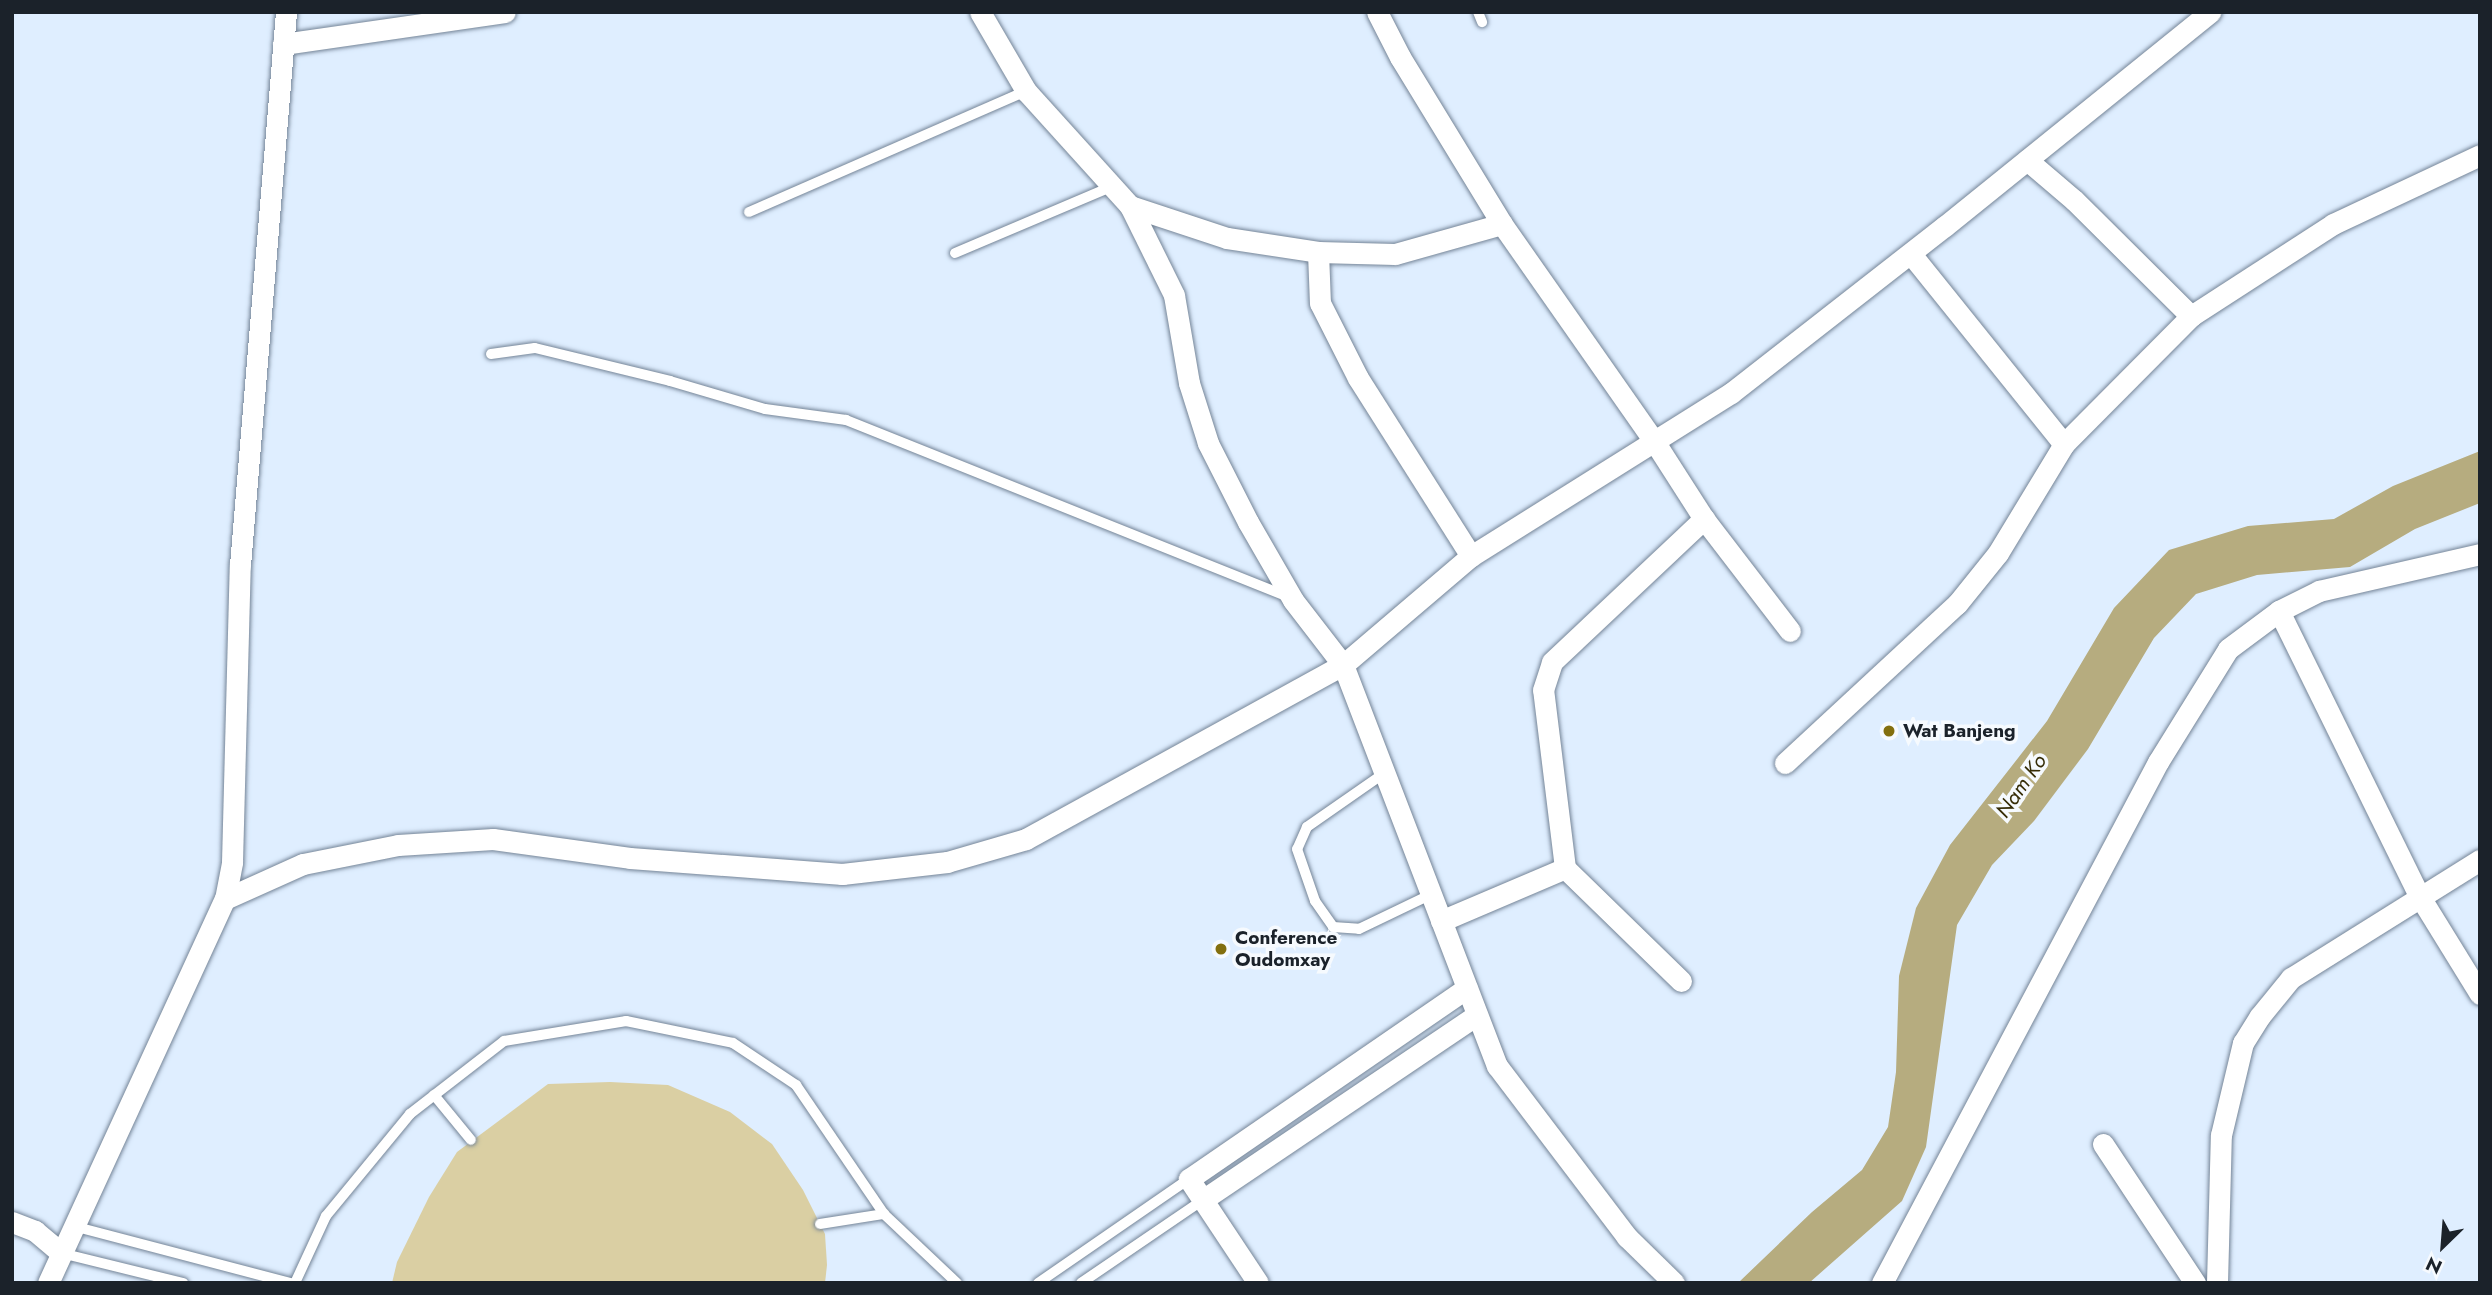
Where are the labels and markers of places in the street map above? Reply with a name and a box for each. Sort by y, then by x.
place label: Wat Banjeng [1903,720,2016,742]
marker: Wat Banjeng [1881,723,1897,739]
place label: Conference Oudomxay [1235,927,1337,971]
marker: Conference Oudomxay [1213,941,1229,957]

